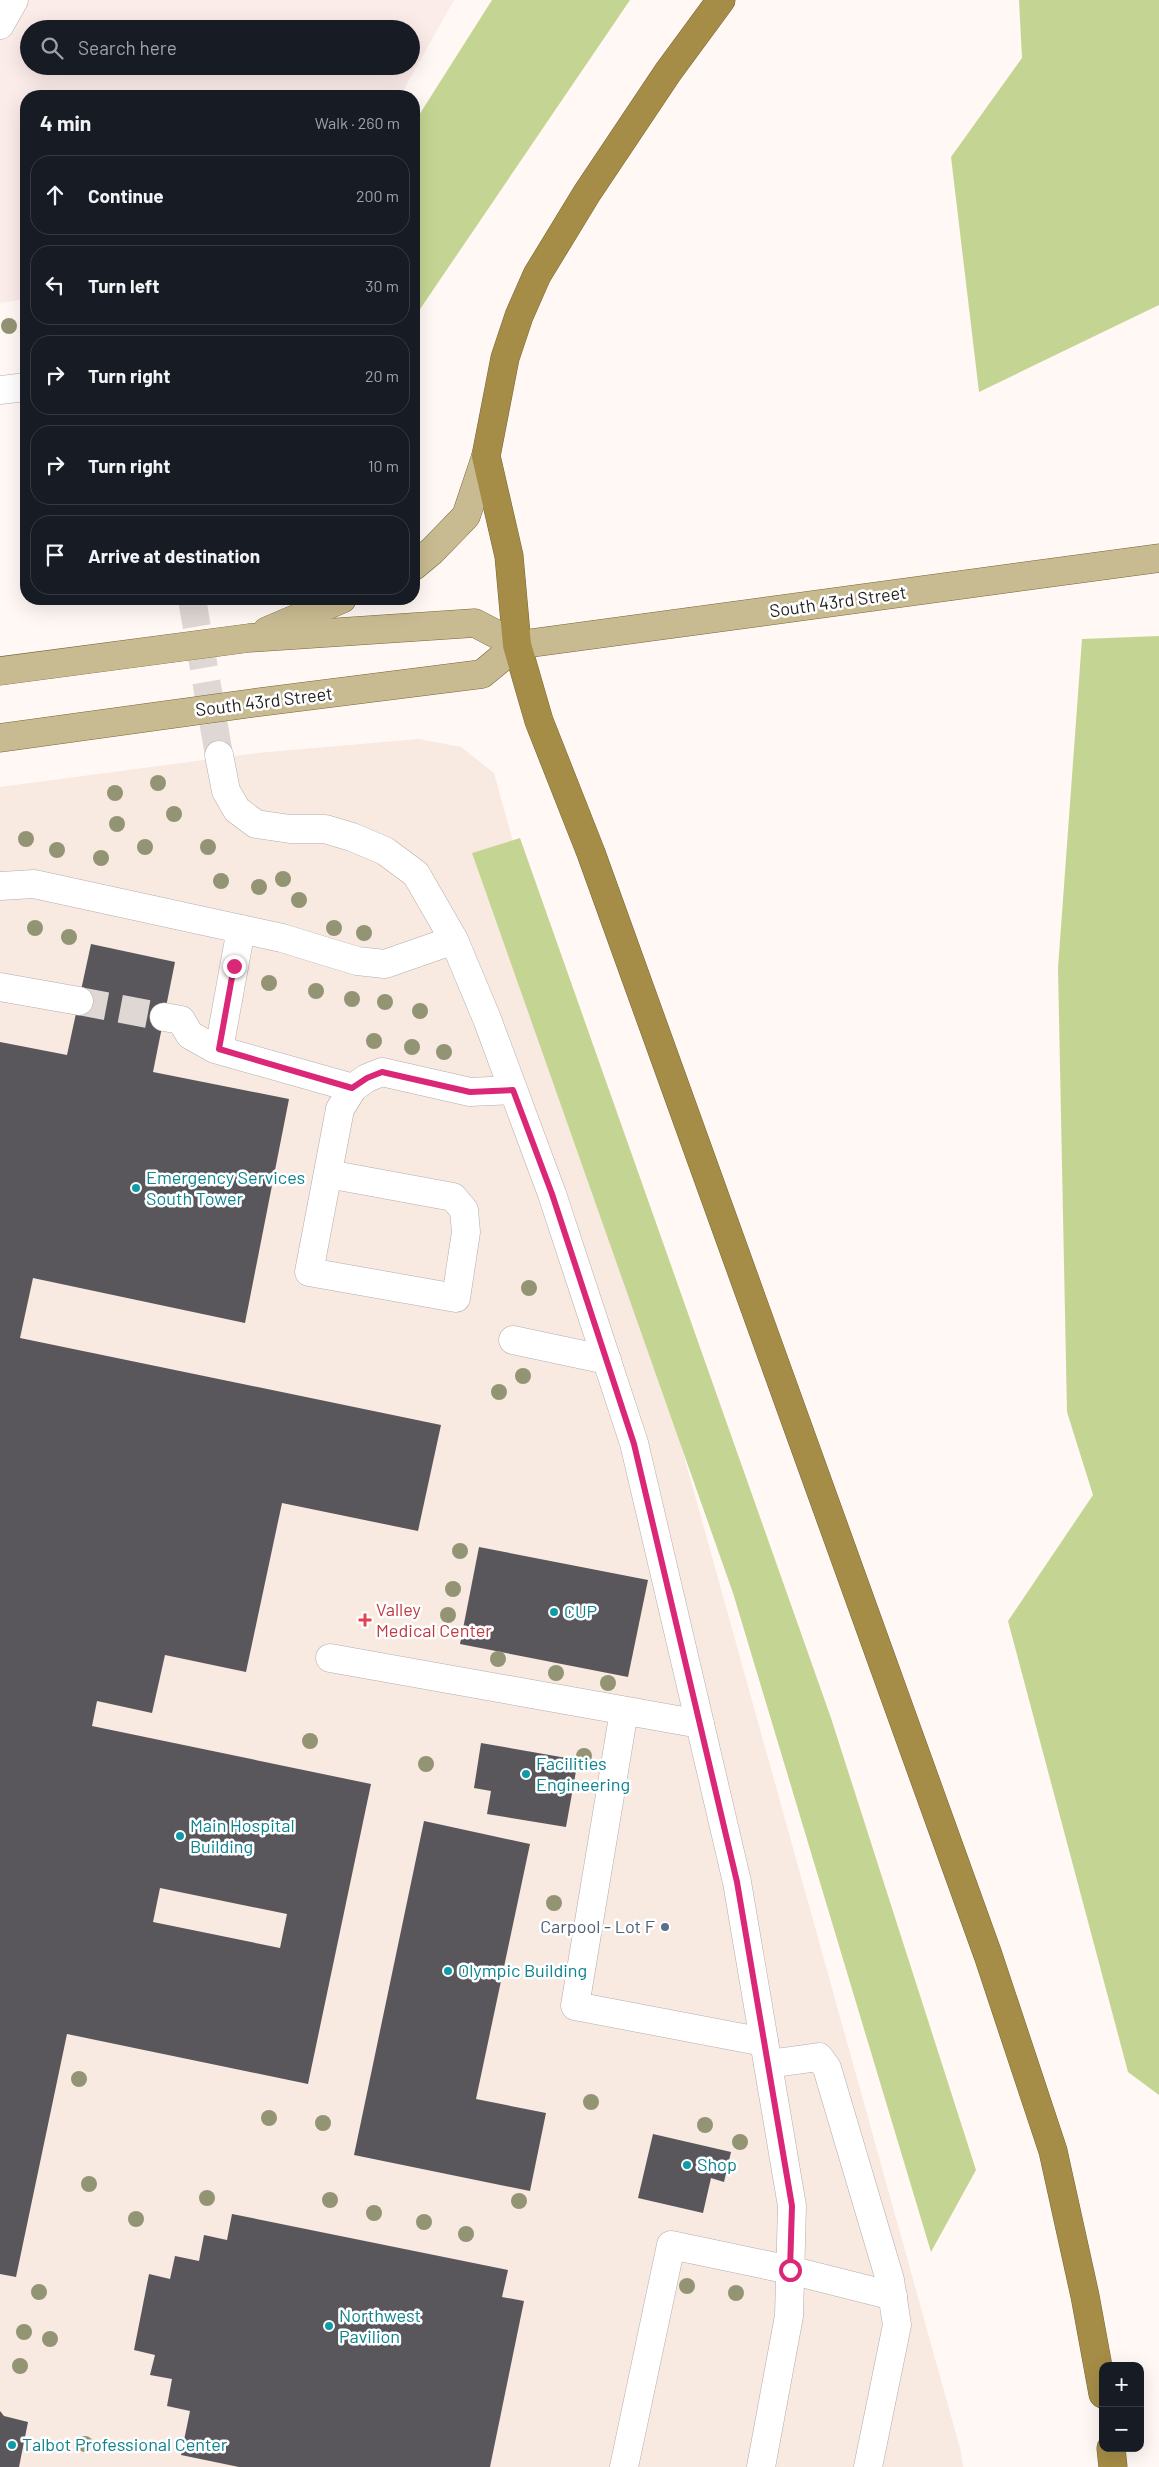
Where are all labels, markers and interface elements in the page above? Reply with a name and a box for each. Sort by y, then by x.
search box [20,20,420,75]
icon: search [38,34,66,62]
text: Search here [78,36,177,59]
text: 4 min [40,110,91,135]
text: Walk · 260 m [315,113,400,132]
icon: ahead [41,181,69,209]
text: Continue [88,184,164,207]
text: 200 m [356,186,399,205]
icon: left [41,271,69,299]
text: Turn left [88,274,159,297]
text: 30 m [365,276,399,295]
icon: right [41,361,69,389]
text: Turn right [88,364,170,387]
text: 20 m [365,366,399,385]
icon: right [41,451,69,479]
text: Turn right [88,454,170,477]
text: 10 m [368,456,399,475]
icon: arrive [41,541,69,569]
text: Arrive at destination [88,544,260,567]
street label: South 43rd Street [768,581,908,622]
street label: South 43rd Street [194,682,334,720]
route end [223,955,246,978]
place label: Emergency Services South Tower [146,1166,305,1209]
marker: Emergency Services South Tower [130,1182,142,1194]
place label: Valley Medical Center [376,1598,492,1641]
place label: CUP [564,1600,597,1622]
marker: CUP [548,1606,560,1618]
marker: Valley Medical Center [358,1613,372,1627]
place label: Facilities Engineering [536,1752,630,1795]
marker: Facilities Engineering [520,1768,532,1780]
place label: Main Hospital Building [190,1814,295,1857]
marker: Main Hospital Building [174,1830,186,1842]
place label: Carpool - Lot F [540,1915,655,1937]
marker: Carpool - Lot F [659,1921,671,1933]
place label: Olympic Building [458,1959,587,1981]
marker: Olympic Building [442,1965,454,1977]
place label: Shop [697,2153,737,2175]
marker: Shop [681,2159,693,2171]
route start [779,2259,802,2282]
place label: Northwest Pavilion [339,2304,421,2347]
marker: Northwest Pavilion [323,2320,335,2332]
map controls [1099,2362,1144,2452]
button: + [1099,2362,1144,2407]
button: − [1099,2407,1144,2452]
place label: Talbot Professional Center [22,2433,228,2455]
marker: Talbot Professional Center [6,2439,18,2451]

